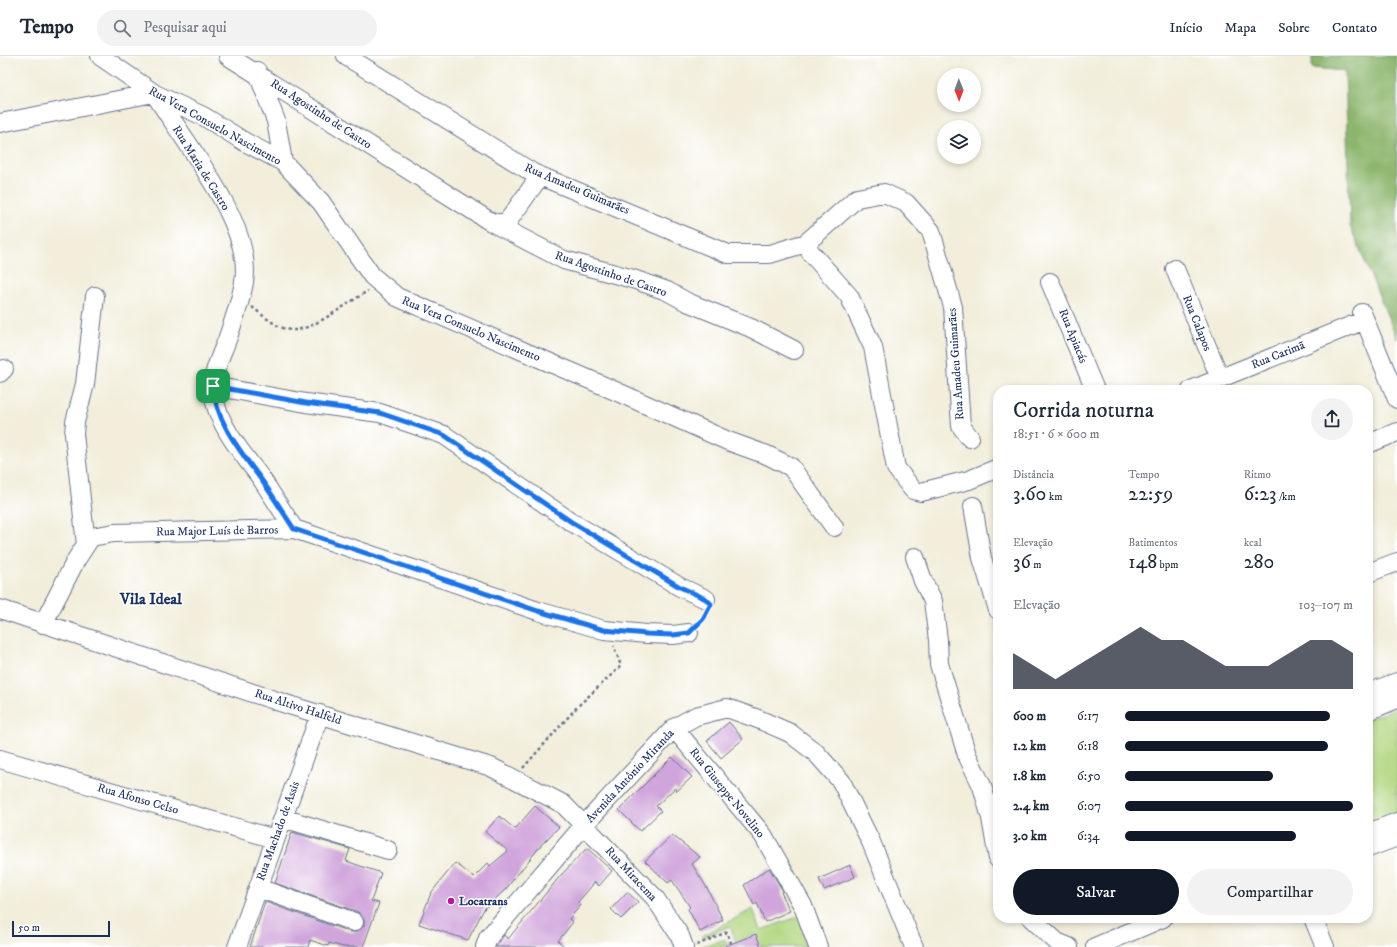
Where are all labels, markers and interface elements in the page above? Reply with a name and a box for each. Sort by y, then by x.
search box [97,10,377,46]
text: Tempo [20,16,73,39]
icon: search [111,17,133,39]
text: Pesquisar aqui [143,18,227,37]
text: Início [1169,19,1203,37]
text: Mapa [1225,19,1256,37]
text: Sobre [1278,19,1310,37]
text: Contato [1332,19,1377,37]
north arrow [937,68,981,112]
map controls [937,68,981,164]
street label: Rua Agostinho de Castro [268,76,374,152]
street label: Rua Vera Consuelo Nascimento [146,83,284,169]
button: layers [937,120,981,164]
street label: Rua Maria de Castro [169,123,233,213]
street label: Rua Amadeu Guimarães [522,160,632,218]
street label: Rua Agostinho de Castro [553,248,669,300]
street label: Rua Vera Consuelo Nascimento [399,293,543,365]
street label: Rua Calapos [1179,293,1215,353]
street label: Rua Apiacás [1055,306,1091,366]
street label: Rua Amadeu Guimarães [945,307,967,421]
street label: Rua Carimã [1249,337,1308,372]
pin [196,369,230,403]
icon: arrive [202,375,224,397]
text: Corrida noturna [1013,397,1154,424]
button: share [1311,398,1353,440]
text: 18:51 · 6 × 600 m [1013,426,1099,442]
text: Distância [1013,468,1054,482]
text: Tempo [1128,468,1159,482]
text: Ritmo [1244,468,1271,482]
text: 3.60 [1013,482,1046,507]
text: 22:59 [1128,482,1173,507]
text: 6:23 [1244,482,1277,507]
text: km [1046,490,1062,504]
text: /km [1277,490,1296,504]
street label: Rua Major Luís de Barros [156,522,278,540]
text: Elevação [1013,536,1053,550]
text: Batimentos [1128,536,1177,550]
text: kcal [1244,536,1262,550]
text: 36 [1013,550,1031,575]
text: 148 [1128,550,1157,575]
text: 280 [1244,550,1274,575]
text: m [1031,558,1042,572]
text: bpm [1157,558,1179,572]
district label: Vila Ideal [119,589,183,609]
text: Elevação [1013,597,1060,613]
text: 103–107 m [1298,597,1353,613]
street label: Rua Altivo Halfeld [253,686,343,728]
text: 600 m [1013,708,1046,724]
text: 6:17 [1077,708,1099,724]
street label: Avenida Antônio Miranda [583,725,678,826]
text: 1.2 km [1013,738,1046,754]
text: 6:18 [1077,738,1098,754]
street label: Rua Giuseppe Novelino [686,745,768,841]
text: 1.8 km [1013,768,1046,784]
text: 6:50 [1077,768,1101,784]
street label: Rua Machado de Assis [253,779,303,883]
street label: Rua Afonso Celso [96,780,180,818]
text: 2.4 km [1013,798,1049,814]
text: 6:07 [1077,798,1101,814]
text: 3.0 km [1013,828,1047,844]
text: 6:34 [1077,828,1100,844]
street label: Rua Miracema [602,844,661,905]
button: Salvar [1013,869,1179,915]
button: Compartilhar [1187,869,1353,915]
place label: Locatrans [459,894,507,909]
marker: Locatrans [446,896,456,906]
scale bar [12,919,110,938]
text: 50 m [18,921,40,935]

